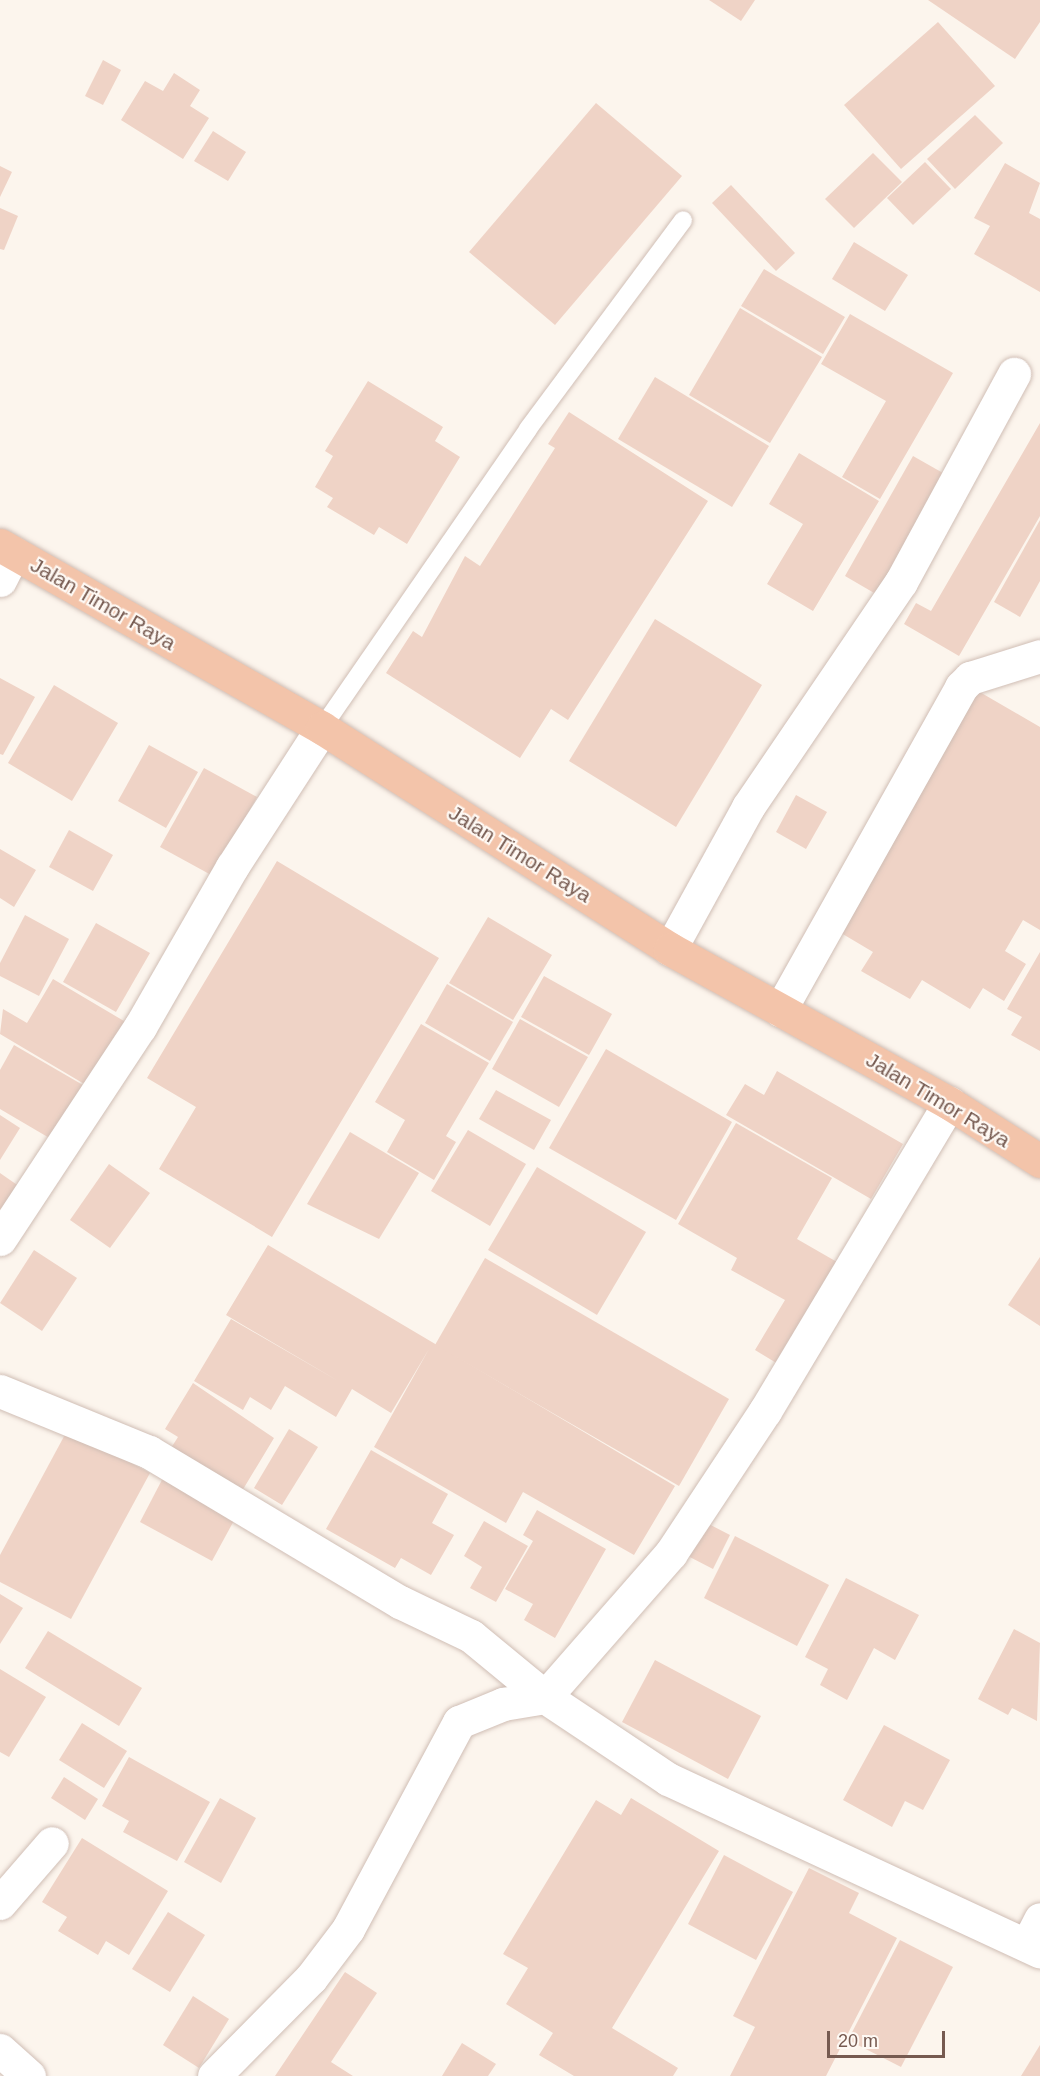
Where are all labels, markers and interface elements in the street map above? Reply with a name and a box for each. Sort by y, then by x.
street label: Jalan Timor Raya [26,552,180,656]
street label: Jalan Timor Raya [444,800,596,908]
street label: Jalan Timor Raya [861,1047,1015,1153]
scale bar [830,2019,948,2057]
text: 20 m [838,2031,878,2051]

